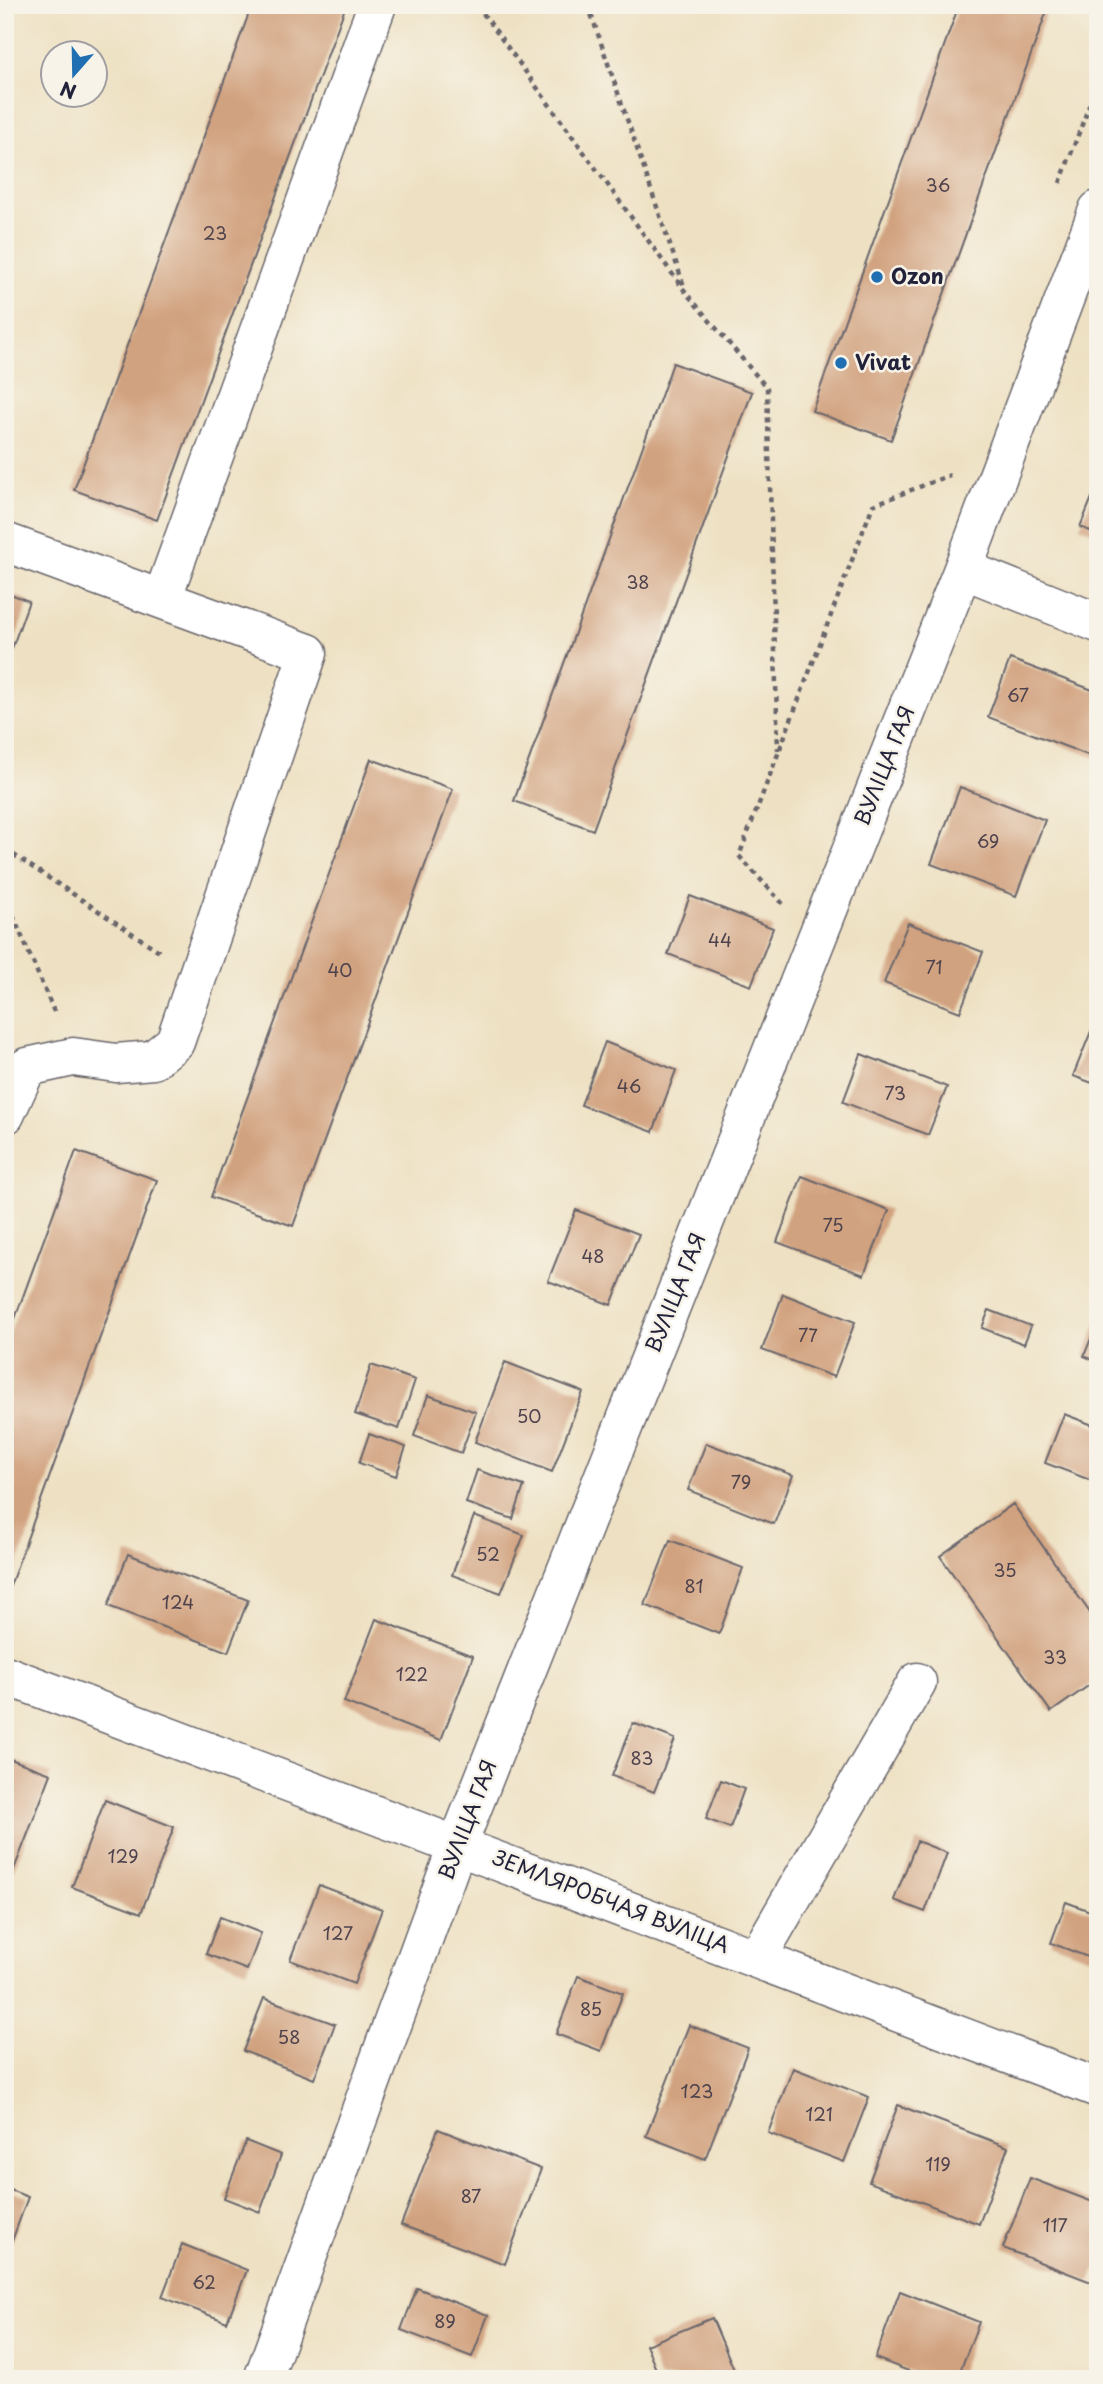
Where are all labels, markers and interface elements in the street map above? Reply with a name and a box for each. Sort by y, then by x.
north arrow [38,38,108,108]
text: N [56,75,80,107]
house number: 36 [926,171,950,198]
house number: 23 [203,219,227,246]
place label: Ozon [891,259,944,291]
marker: Ozon [869,269,885,285]
place label: Vivat [855,345,911,377]
marker: Vivat [833,355,849,371]
house number: 38 [626,568,650,595]
house number: 67 [1007,681,1029,708]
street label: ВУЛІЦА ГАЯ [845,701,922,830]
house number: 69 [977,827,999,854]
house number: 44 [708,926,732,953]
house number: 71 [926,953,942,980]
house number: 40 [327,956,353,983]
house number: 46 [617,1072,641,1099]
house number: 73 [884,1079,906,1106]
house number: 75 [823,1211,844,1238]
street label: ВУЛІЦА ГАЯ [636,1228,713,1357]
house number: 48 [581,1242,605,1269]
house number: 77 [798,1321,818,1348]
house number: 50 [517,1402,541,1429]
house number: 79 [731,1468,751,1495]
house number: 52 [476,1540,500,1567]
house number: 35 [993,1556,1017,1583]
house number: 81 [684,1572,704,1599]
house number: 124 [162,1588,194,1615]
house number: 33 [1043,1643,1067,1670]
house number: 122 [396,1660,428,1687]
house number: 83 [631,1744,653,1771]
street label: ВУЛІЦА ГАЯ [429,1755,504,1884]
street label: ЗЕМЛЯРОБЧАЯ ВУЛІЦА [488,1840,735,1960]
house number: 129 [107,1842,139,1869]
house number: 127 [323,1919,353,1946]
house number: 85 [580,1995,602,2022]
house number: 58 [278,2023,300,2050]
house number: 123 [681,2077,713,2104]
house number: 121 [805,2100,833,2127]
house number: 119 [925,2150,951,2177]
house number: 87 [461,2182,481,2209]
house number: 117 [1042,2211,1068,2238]
house number: 62 [192,2268,216,2295]
house number: 89 [434,2307,456,2334]

